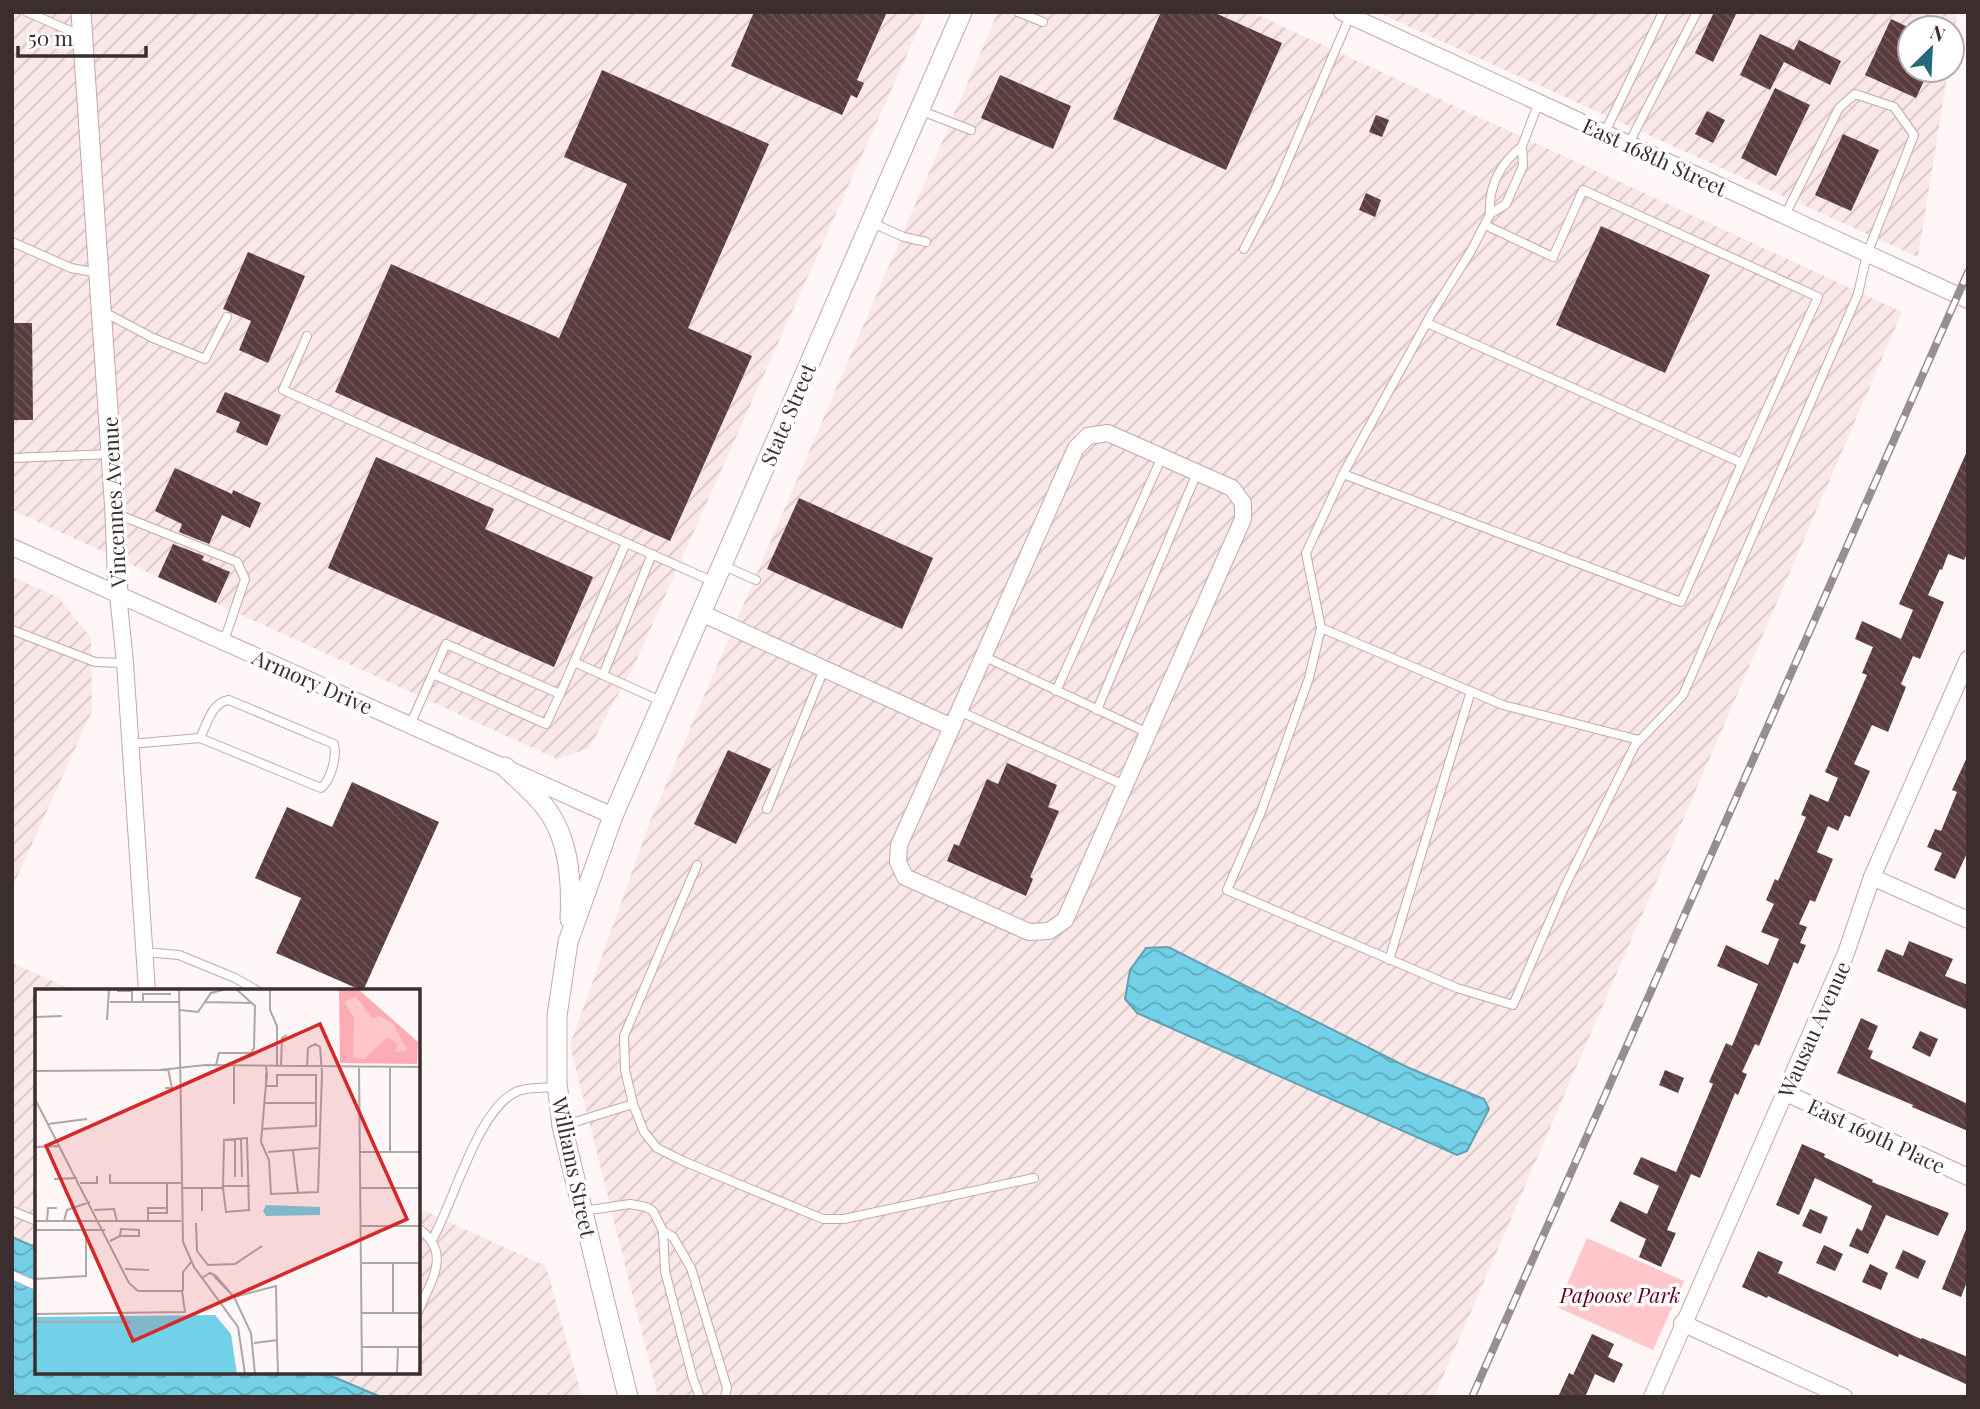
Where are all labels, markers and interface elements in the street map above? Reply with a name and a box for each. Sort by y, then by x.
scale bar [18,14,145,58]
north arrow [1896,14,1966,84]
text: N [1927,18,1950,47]
text: 50 m [28,23,74,51]
street label: East 168th Street [1578,110,1732,202]
street label: State Street [753,358,821,470]
street label: Vincennes Avenue [95,416,132,589]
street label: Armory Drive [248,642,377,720]
street label: Wausau Avenue [1770,956,1856,1103]
inset map [35,989,420,1374]
street label: East 169th Place [1804,1091,1950,1179]
street label: Williams Street [546,1093,604,1240]
park label: Papoose Park [1559,1280,1680,1308]

